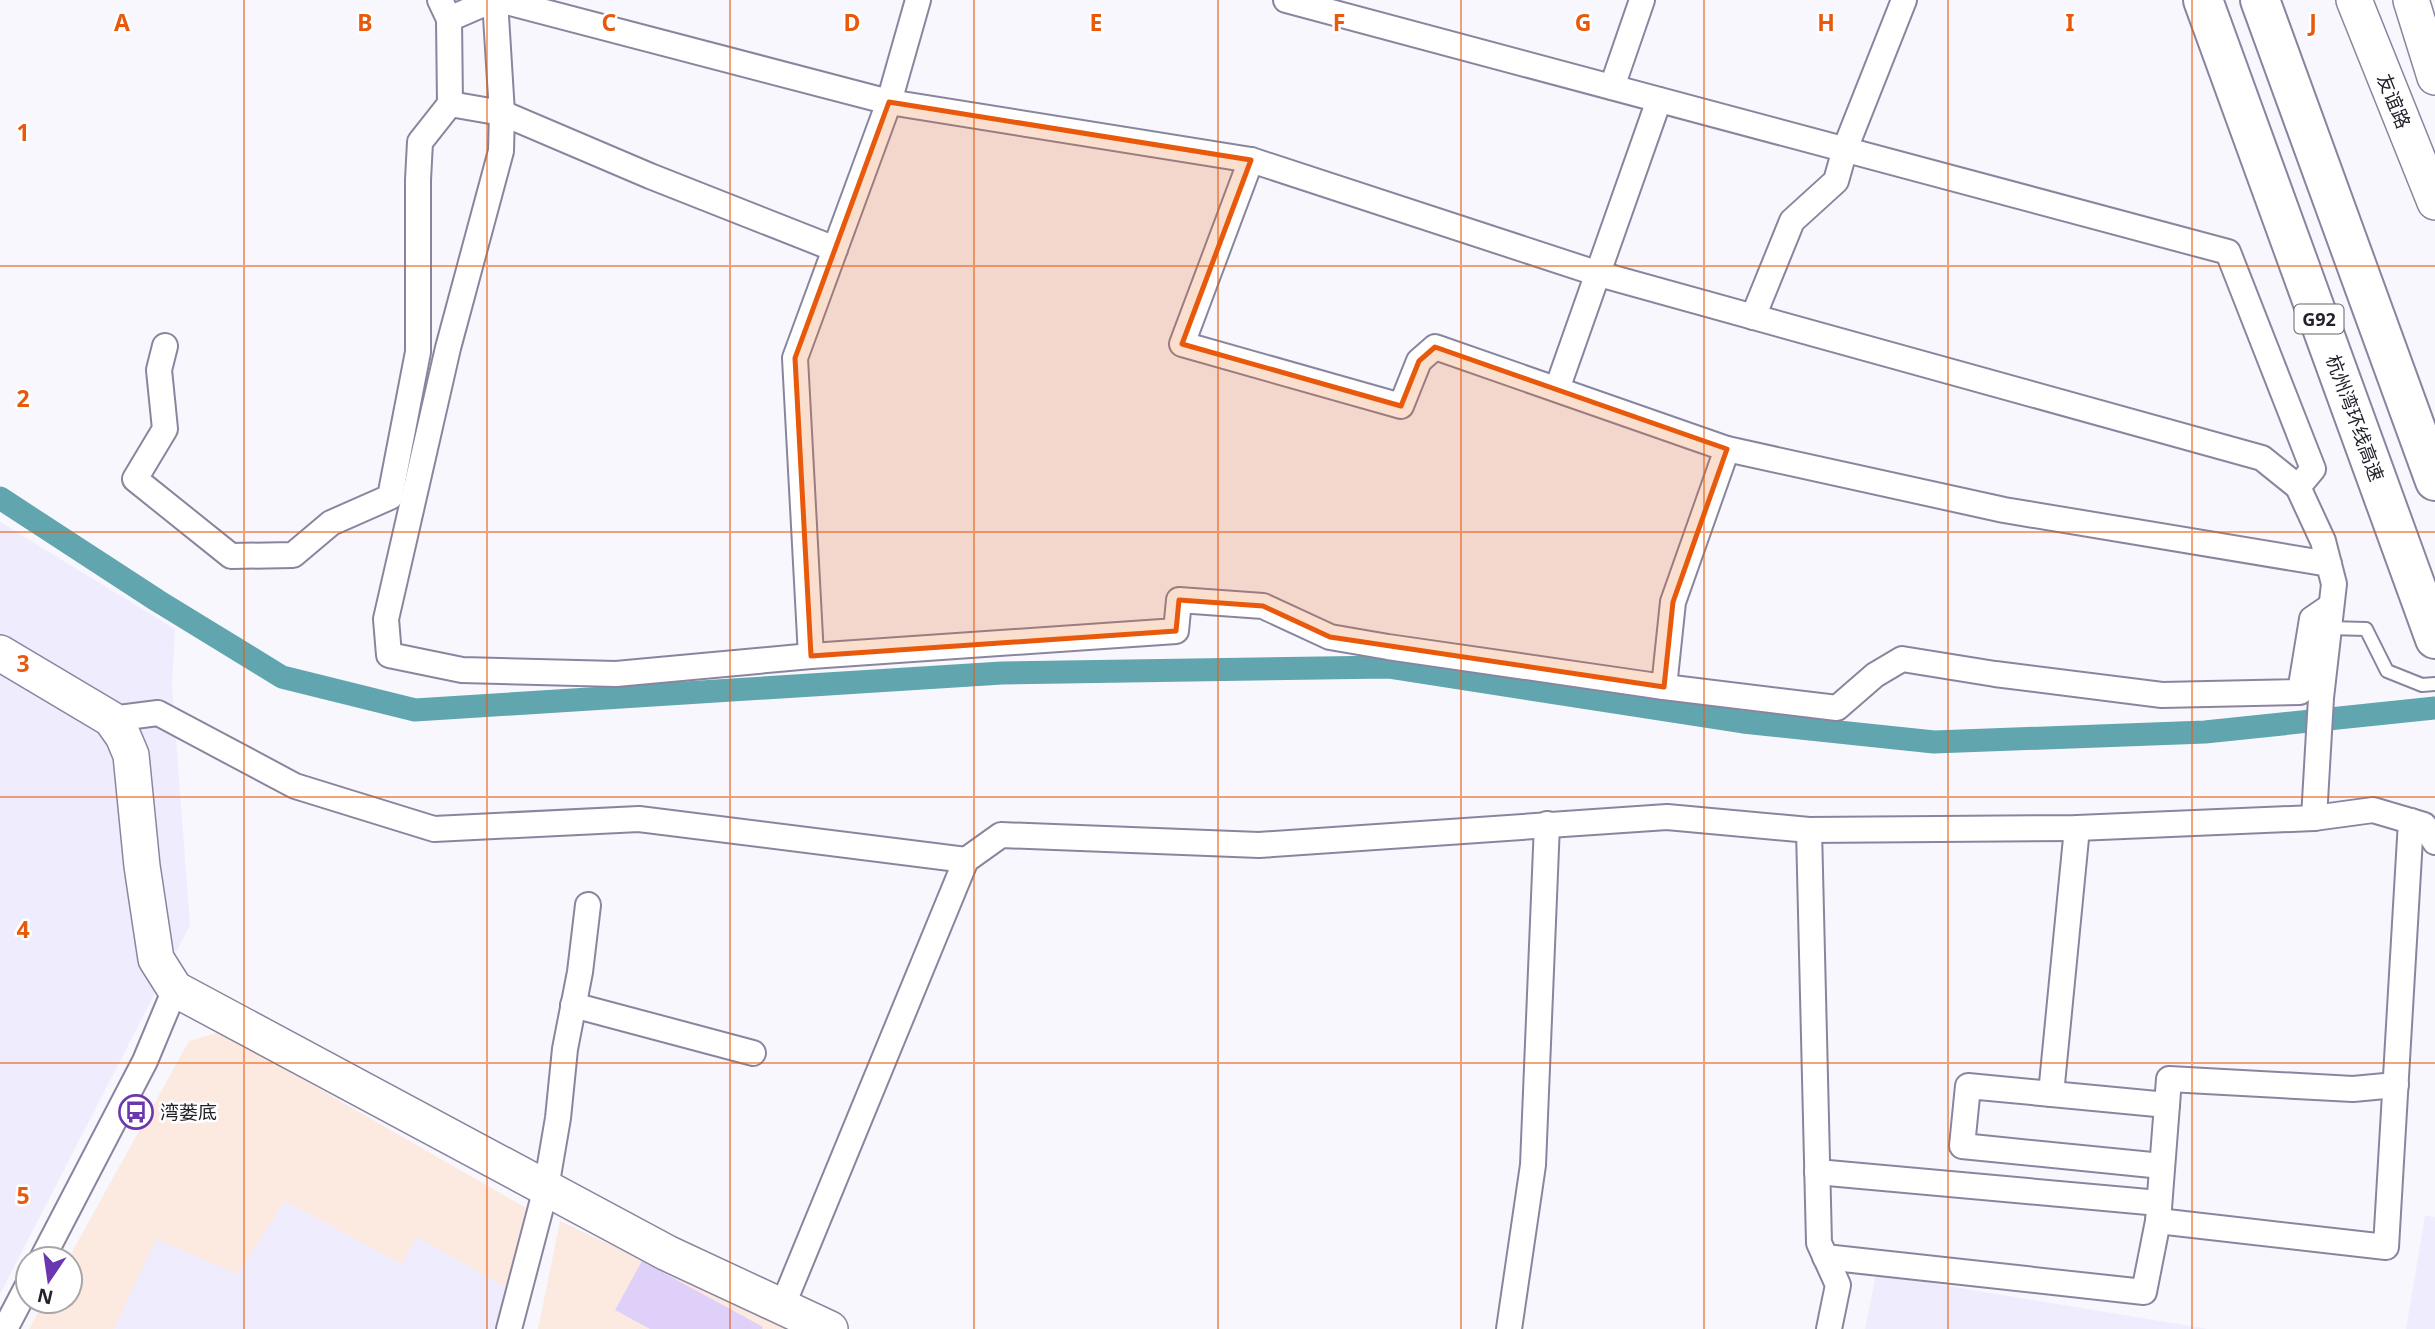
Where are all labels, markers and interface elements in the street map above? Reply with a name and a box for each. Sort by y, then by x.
text: A [114,6,130,38]
text: B [357,6,373,38]
text: C [602,6,617,38]
text: D [844,6,860,38]
text: E [1090,6,1102,38]
text: F [1333,6,1345,38]
text: G [1575,6,1591,38]
text: H [1817,6,1835,38]
text: I [2066,6,2075,38]
text: J [2307,6,2317,38]
street label: 友谊路 [2371,70,2417,132]
text: 1 [16,116,30,148]
road number: G92 [2294,304,2344,334]
street label: 杭州湾环线高速 [2320,351,2390,485]
text: 2 [16,382,30,414]
text: 3 [16,647,30,679]
text: 4 [16,913,30,945]
bus stop icon: 湾蒌底 [117,1093,155,1131]
place label: 湾蒌底 [160,1099,217,1125]
text: 5 [16,1179,30,1211]
north arrow [14,1245,84,1315]
text: N [35,1282,56,1311]

